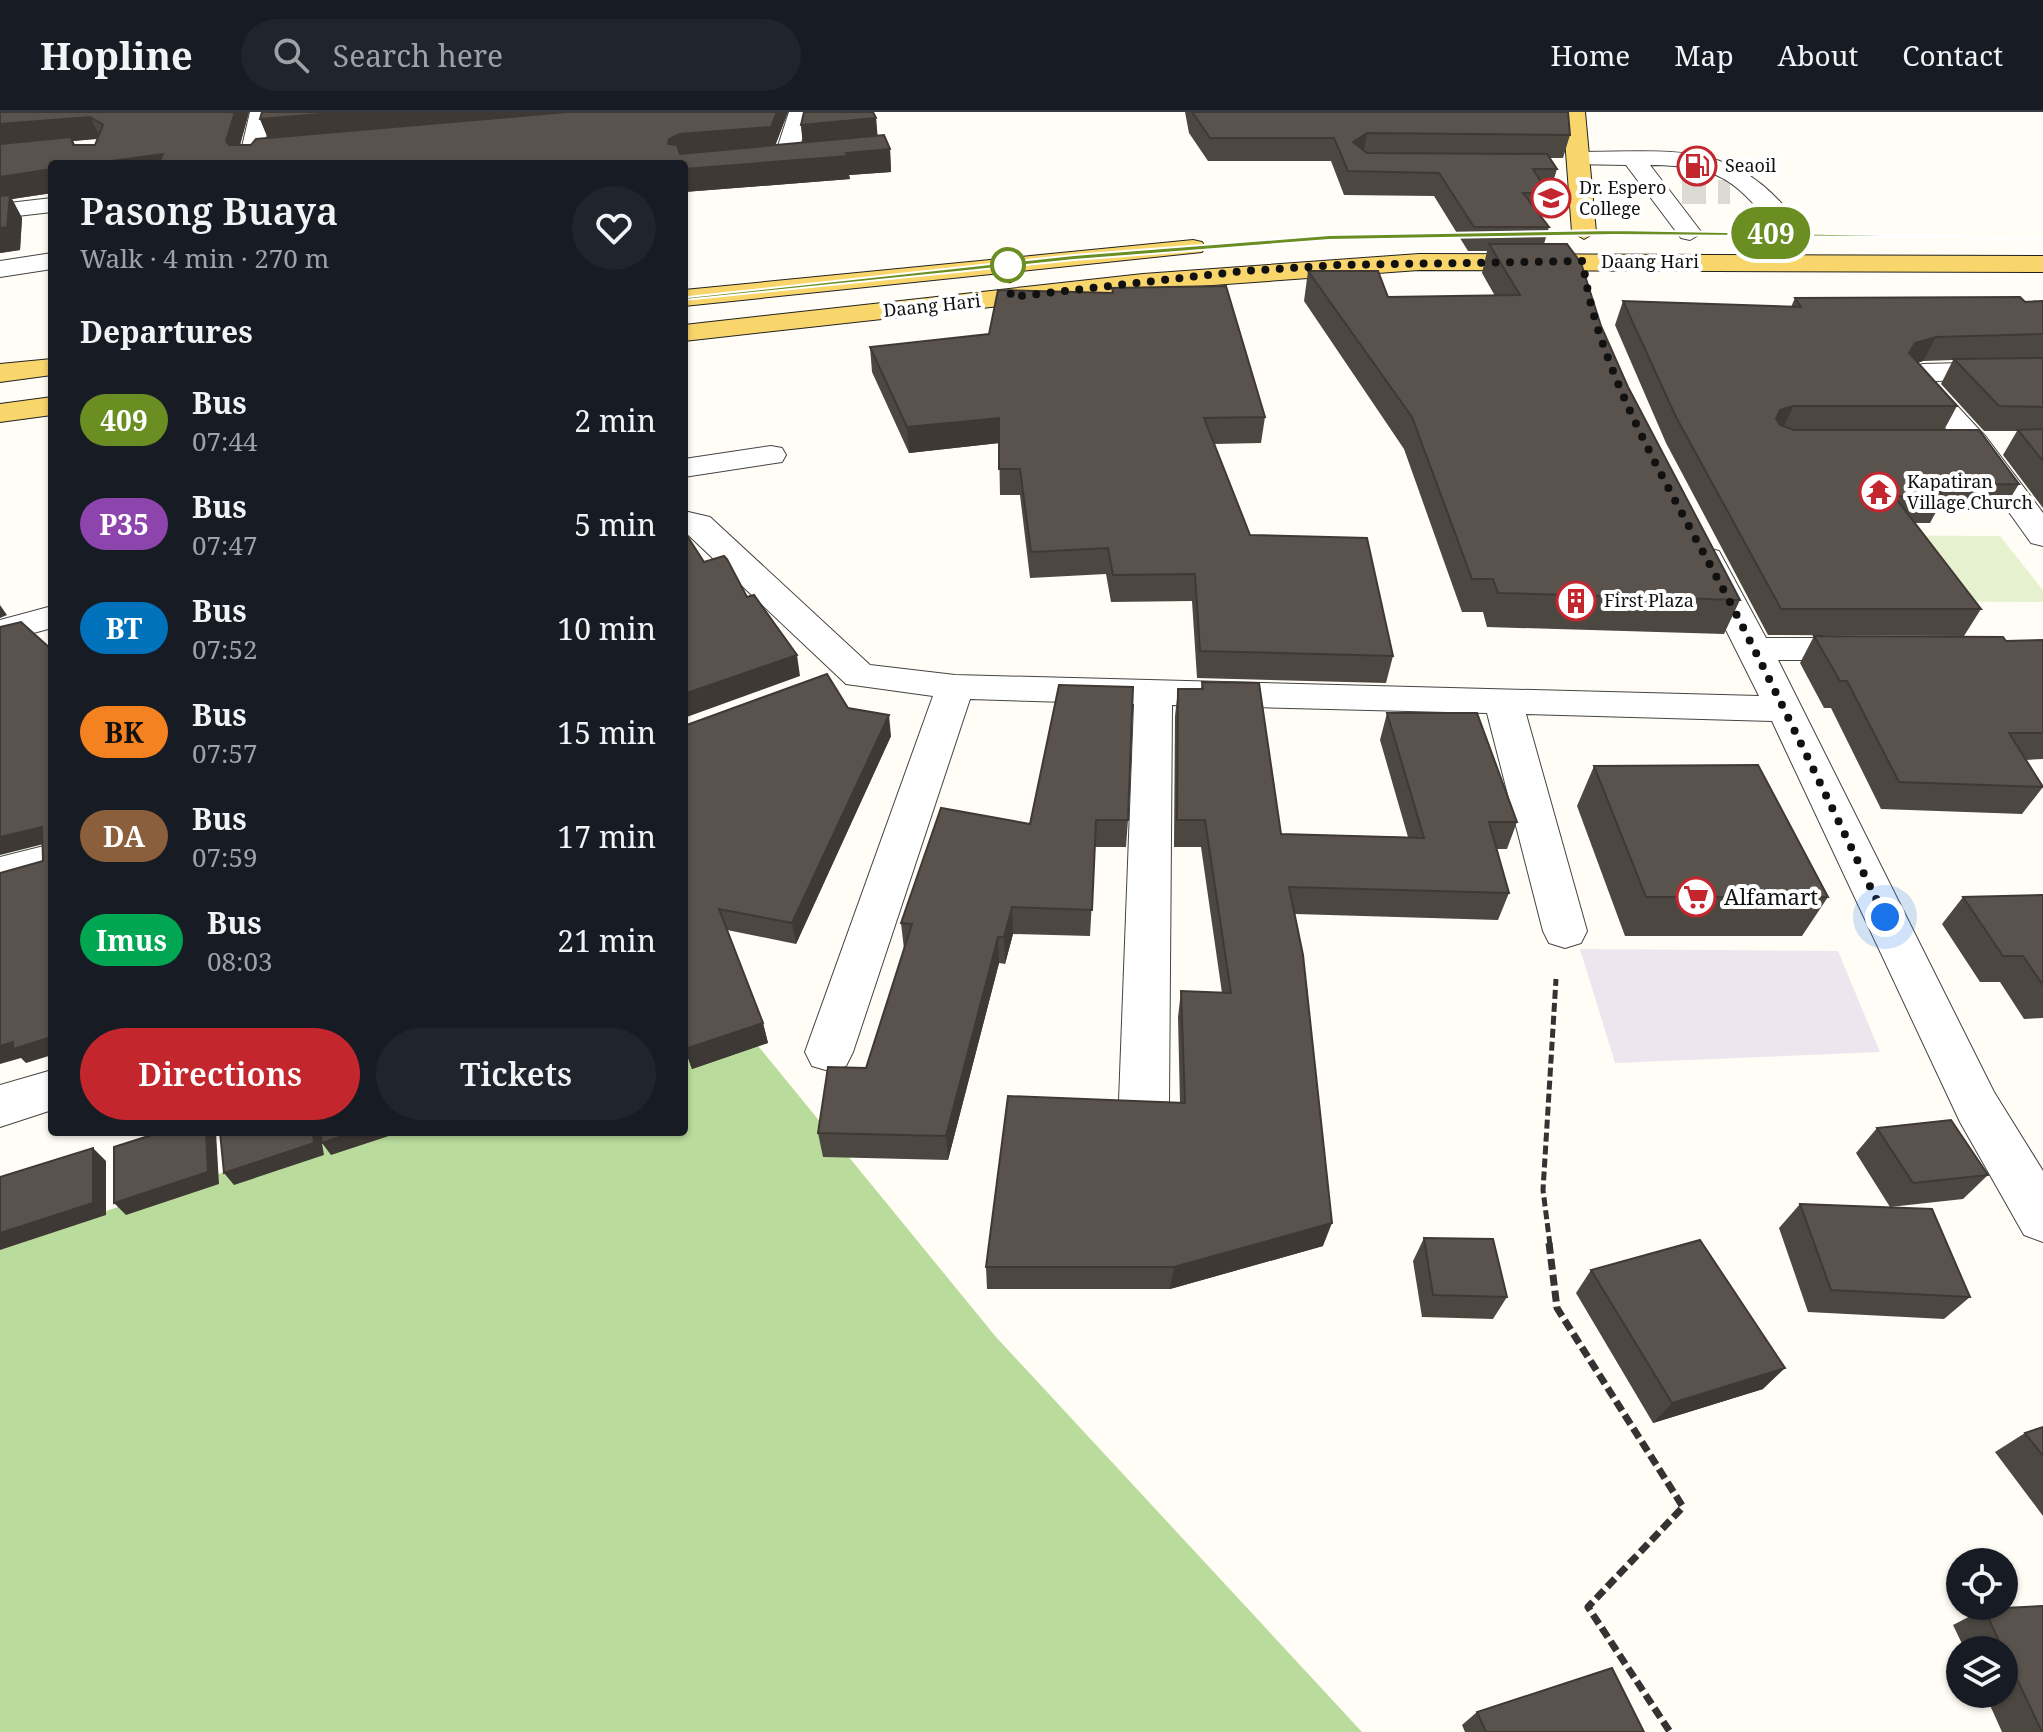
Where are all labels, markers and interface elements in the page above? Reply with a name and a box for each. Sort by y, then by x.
search box [241,19,801,91]
text: Hopline [40,29,193,81]
icon: search [269,33,313,77]
text: Search here [333,35,503,76]
text: Home [1551,36,1630,74]
text: Map [1674,36,1734,74]
text: About [1778,36,1858,74]
text: Contact [1902,36,2003,74]
fuel station icon: Seaoil [1676,145,1718,187]
place label: Seaoil [1725,153,1777,177]
place label: Dr. Espero College [1579,175,1666,220]
school or university icon: Dr. Espero College [1530,177,1572,219]
text: Pasong Buaya [80,184,338,236]
button: heart [572,186,656,270]
line badge: 409 [1725,207,1817,259]
text: 409 [1747,214,1795,252]
text: Walk · 4 min · 270 m [80,240,329,276]
unlabelled marker [991,248,1025,282]
street label: Daang Hari [1601,249,1699,273]
street label: Daang Hari [882,288,982,322]
text: Departures [80,311,253,352]
text: Bus [192,382,247,423]
text: 2 min [574,400,656,441]
text: 409 [100,401,148,439]
text: 07:44 [192,423,258,459]
place label: Kapatiran Village Church [1907,469,2033,514]
temple icon: Kapatiran Village Church [1858,471,1900,513]
text: Bus [192,486,247,527]
text: 5 min [574,504,656,545]
text: P35 [99,505,149,543]
text: 07:47 [192,527,258,563]
building icon: First Plaza [1555,580,1597,622]
place label: First Plaza [1604,588,1694,612]
text: Bus [192,590,247,631]
text: 10 min [557,608,656,649]
text: BT [106,609,142,647]
text: 07:52 [192,631,258,667]
text: Bus [192,694,247,735]
text: 15 min [557,712,656,753]
text: BK [104,713,144,751]
text: 07:57 [192,735,258,771]
text: Bus [192,798,247,839]
text: 17 min [557,816,656,857]
text: DA [103,817,145,855]
text: 07:59 [192,839,258,875]
supermarket icon: Alfamart [1675,876,1717,918]
place label: Alfamart [1724,881,1818,911]
your location [1865,897,1905,937]
text: Bus [207,902,262,943]
text: 21 min [557,920,656,961]
text: Imus [96,921,167,959]
text: 08:03 [207,943,273,979]
button: Directions [80,1028,360,1120]
button: Tickets [376,1028,656,1120]
map controls [1946,1548,2018,1708]
button: locate [1946,1548,2018,1620]
button: layers [1946,1636,2018,1708]

